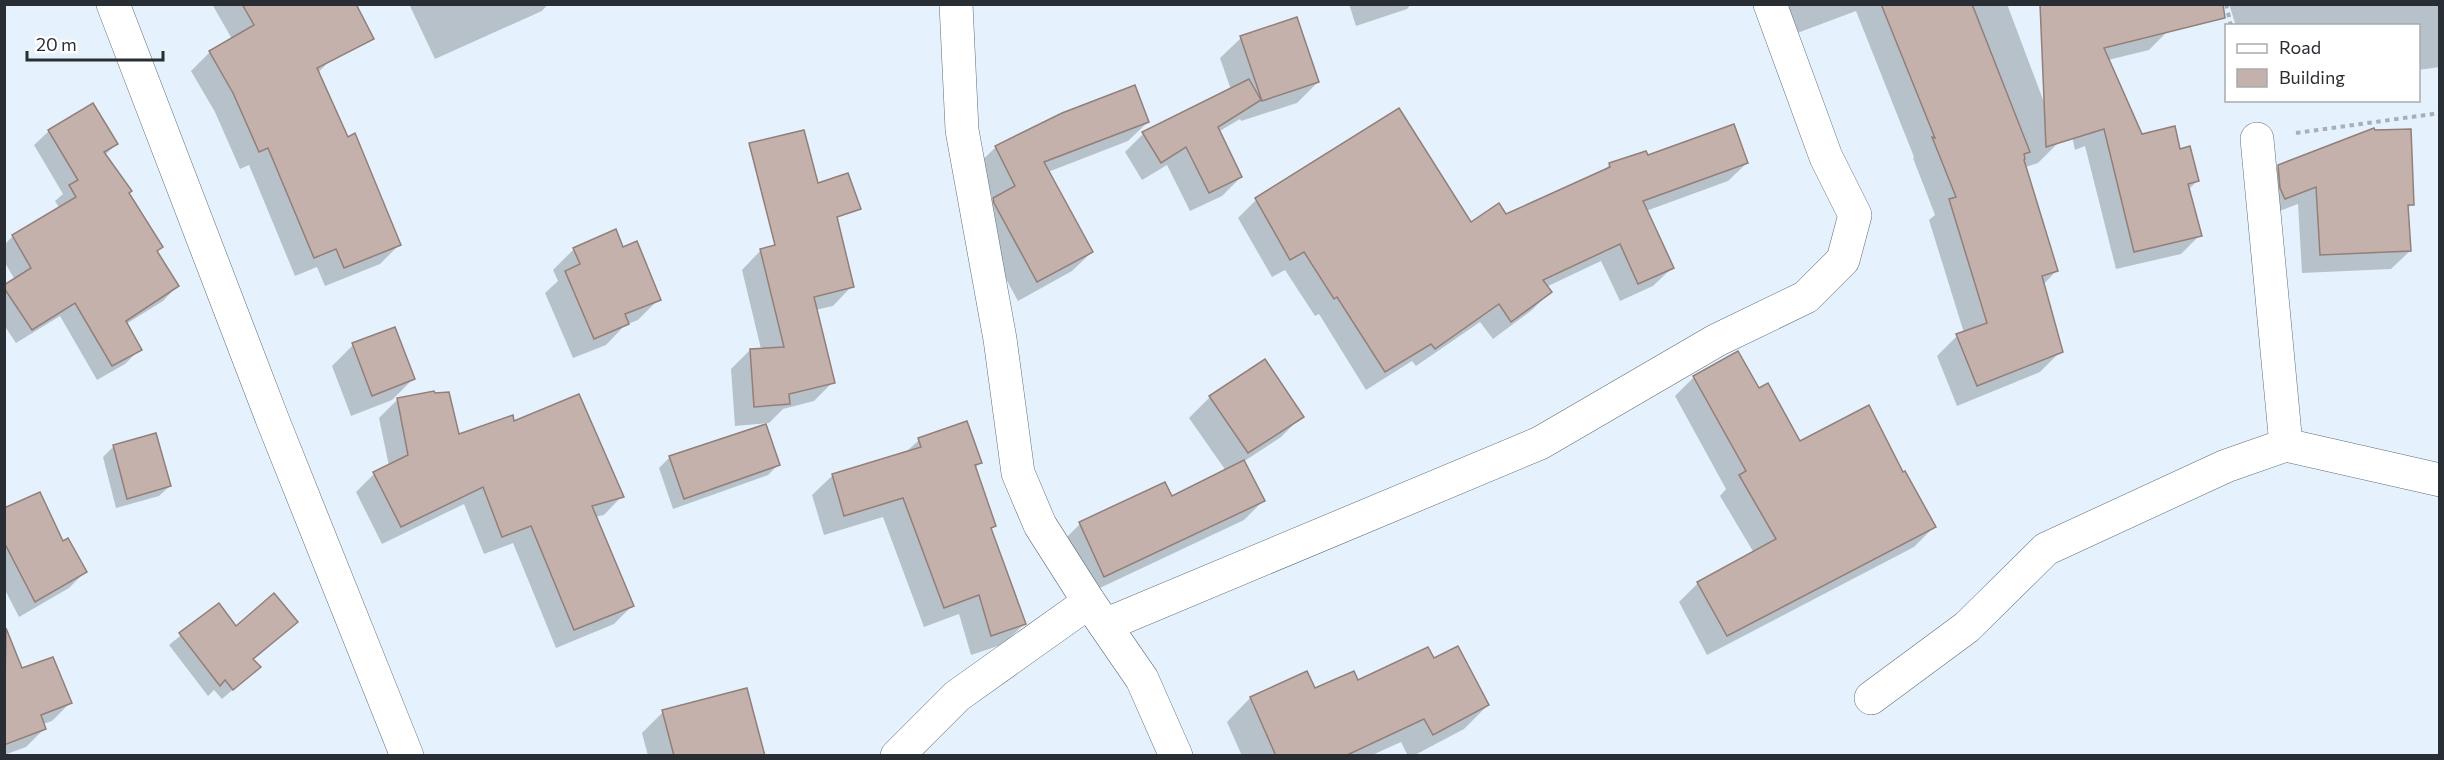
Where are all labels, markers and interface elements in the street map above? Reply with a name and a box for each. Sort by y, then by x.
scale bar [27,24,164,62]
legend [2225,24,2420,102]
text: 20 m [36,33,77,55]
text: Road [2279,36,2321,58]
text: Building [2279,66,2345,88]

